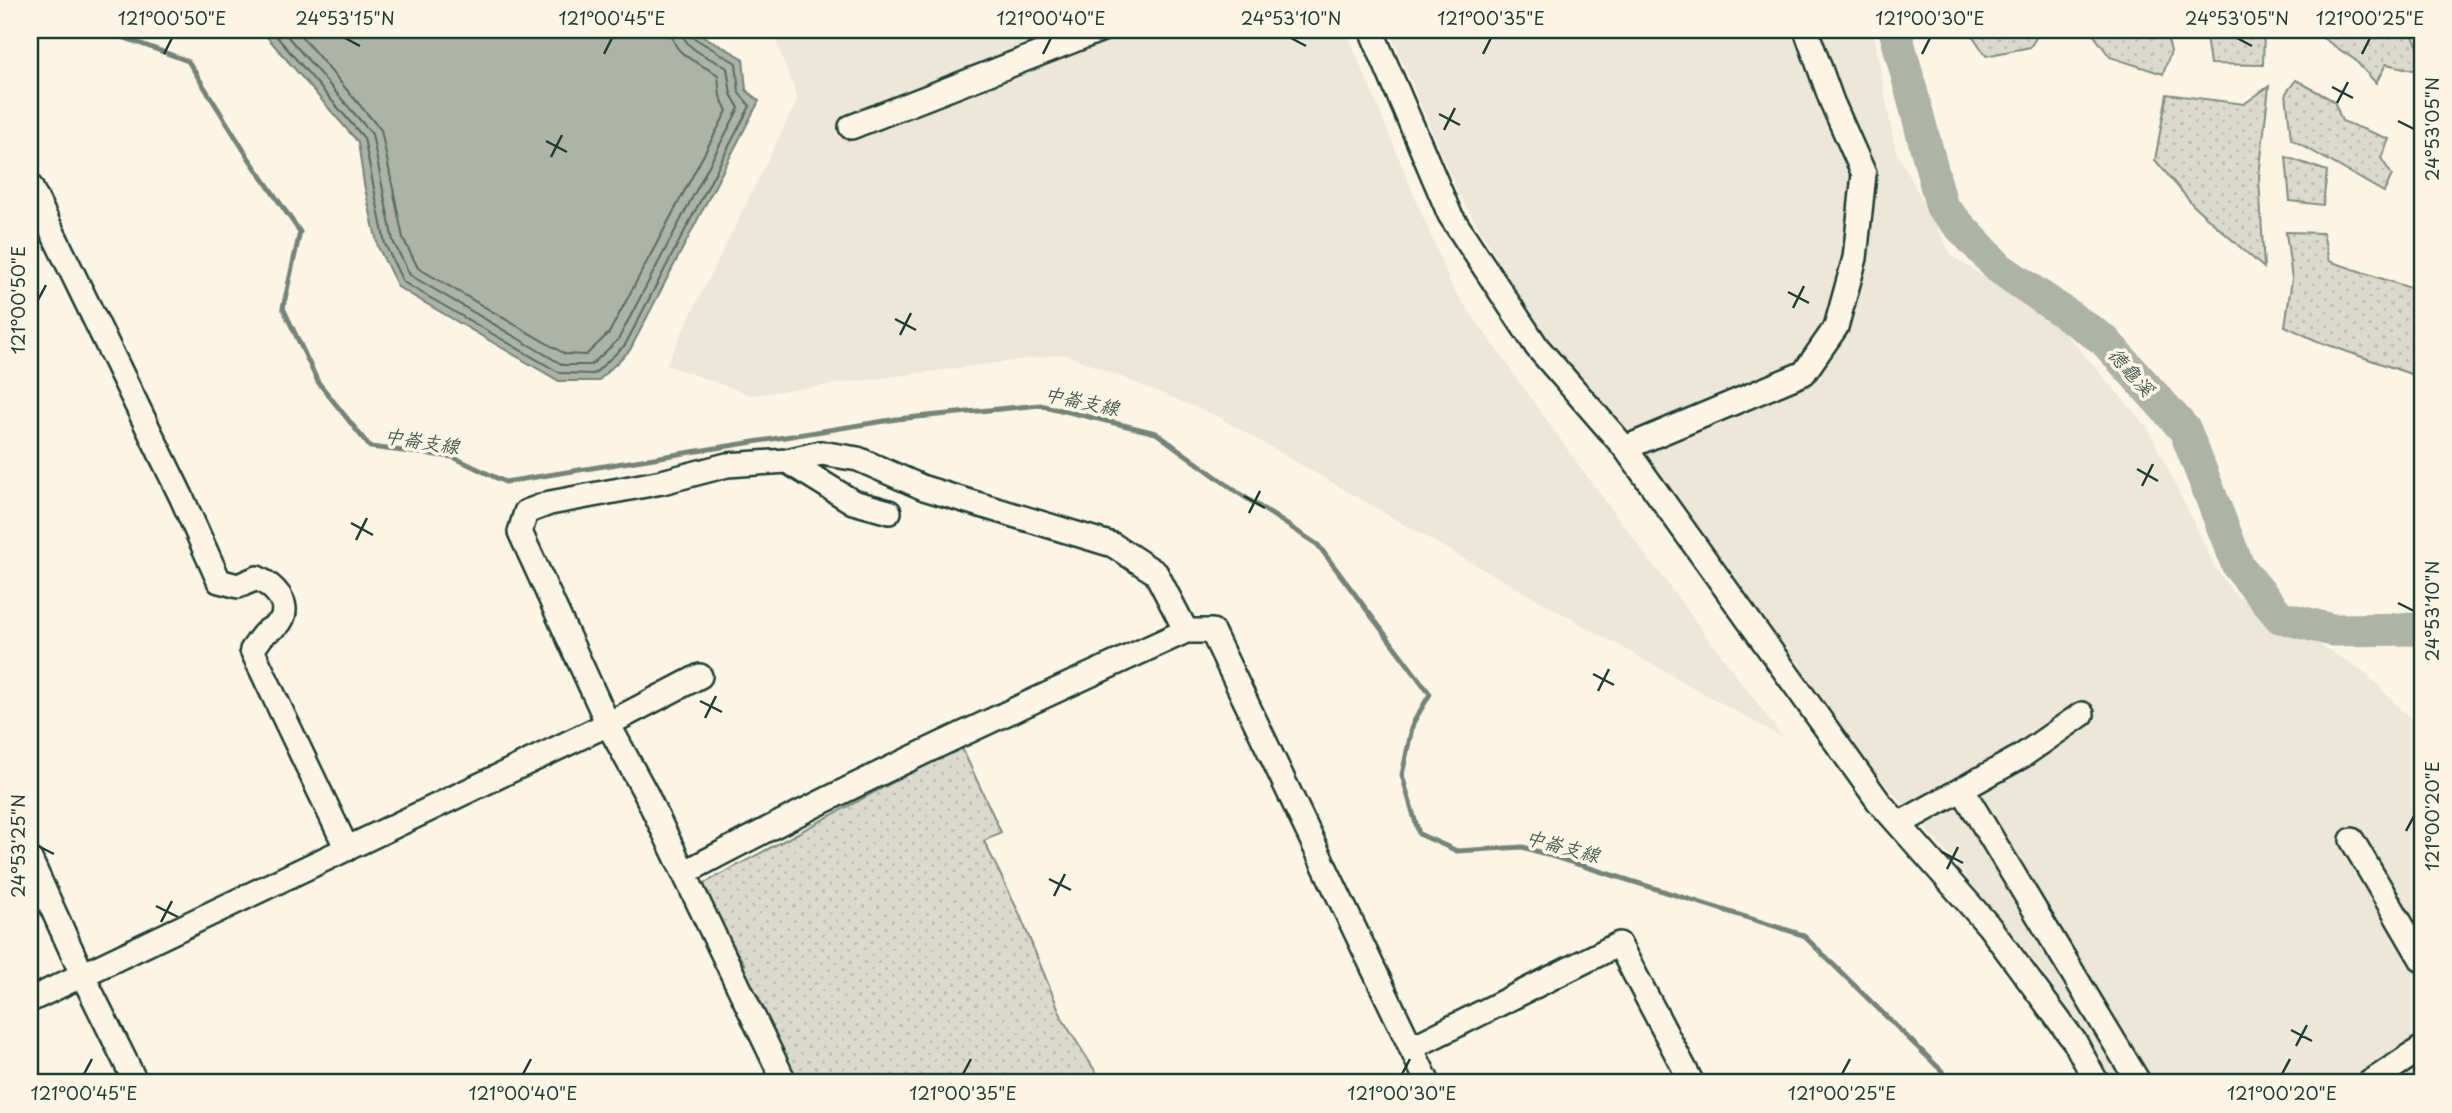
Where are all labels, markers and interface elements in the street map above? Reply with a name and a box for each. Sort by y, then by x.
text: 121°00'50"E [118,4,226,31]
text: 24°53'15"N [295,4,395,31]
text: 121°00'45"E [558,4,666,31]
text: 121°00'40"E [997,4,1106,31]
text: 24°53'10"N [1240,4,1342,31]
text: 121°00'35"E [1437,4,1545,31]
text: 121°00'30"E [1875,4,1985,31]
text: 24°53'05"N [2185,4,2289,31]
text: 121°00'25"E [2316,4,2424,31]
text: 24°53'05"N [2418,77,2445,181]
text: 121°00'50"E [4,246,31,354]
water label: 德龜溪 [2103,340,2162,402]
water label: 中崙支線 [1042,378,1123,422]
water label: 中崙支線 [382,420,463,460]
text: 24°53'10"N [2418,560,2445,662]
text: 121°00'20"E [2418,761,2445,871]
text: 24°53'25"N [4,794,31,898]
water label: 中崙支線 [1523,822,1604,869]
text: 121°00'45"E [30,1079,138,1106]
text: 121°00'40"E [469,1079,578,1106]
text: 121°00'35"E [909,1079,1017,1106]
text: 121°00'30"E [1347,1079,1457,1106]
text: 121°00'25"E [1788,1079,1896,1106]
text: 121°00'20"E [2227,1079,2337,1106]

